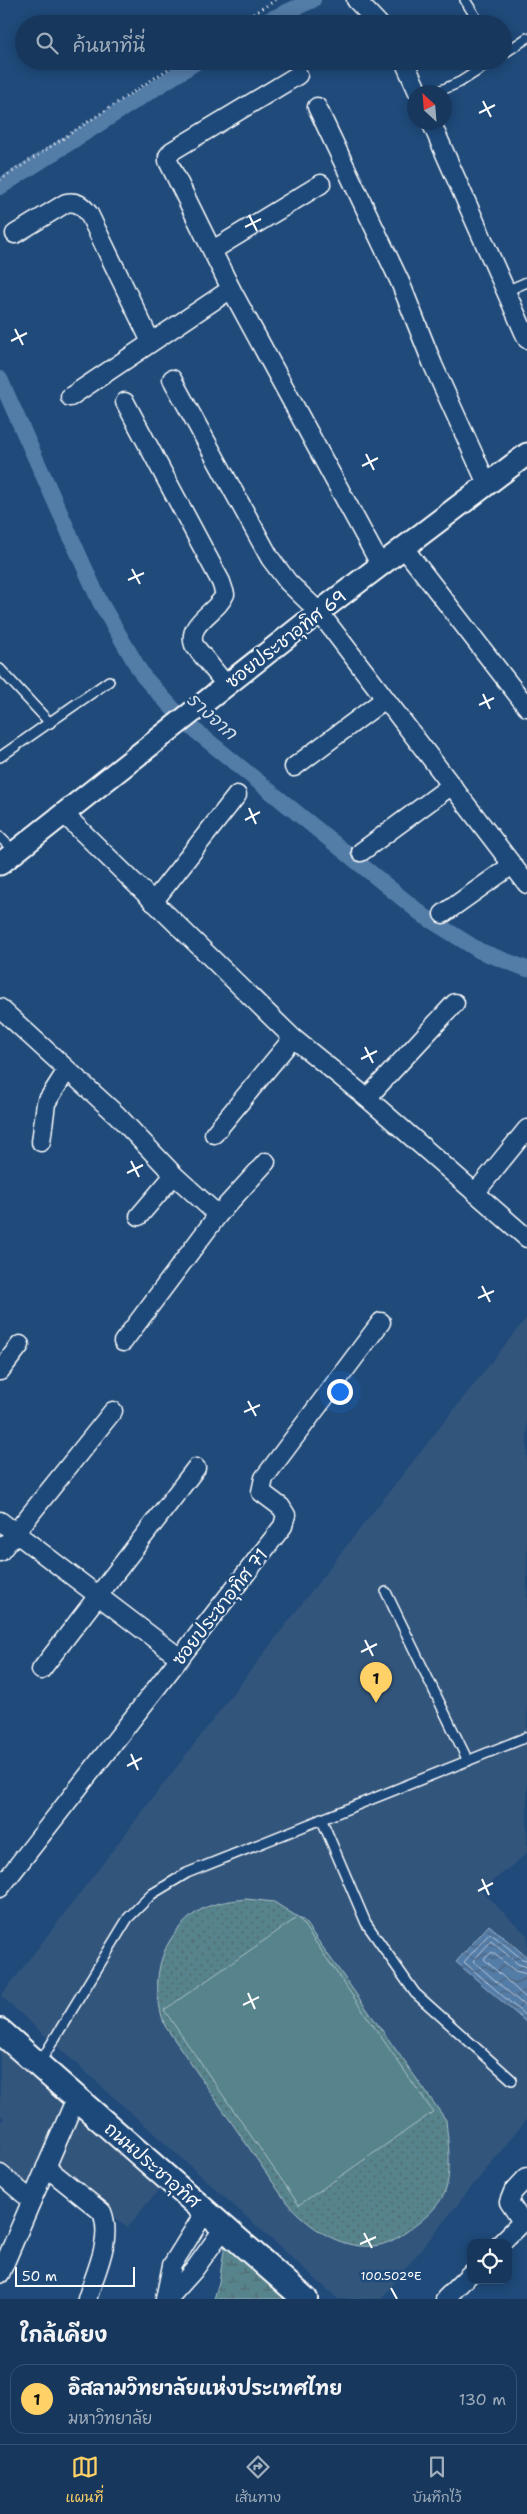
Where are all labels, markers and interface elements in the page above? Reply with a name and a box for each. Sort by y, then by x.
search box [15,15,512,70]
icon: search [33,29,61,57]
text: ค้นหาที่นี่ [73,33,145,58]
north arrow [407,85,452,130]
street label: ซอยประชาอุทิศ 69 [221,584,353,695]
water label: รางจาก [182,687,243,746]
your location [327,1379,353,1405]
street label: ซอยประชาอุทิศ 71 [167,1544,275,1672]
pin: 1 [360,1662,392,1703]
street label: ถนนประชาอุทิศ [98,2117,206,2216]
map controls [467,2239,512,2284]
button: locate [467,2239,512,2284]
scale bar [15,2264,135,2287]
text: 50 m [22,2267,57,2285]
text: 100.502°E [361,2268,421,2284]
text: ใกล้เคียง [20,2321,107,2349]
text: อิสลามวิทยาลัยแห่งประเทศไทย [68,2376,342,2401]
text: 1 [33,2389,41,2410]
text: 130 m [459,2389,506,2410]
text: มหาวิทยาลัย [68,2408,152,2429]
tab: แผนที่ [66,2453,103,2507]
tab: เส้นทาง [235,2453,281,2507]
tab: บันทึกไว้ [412,2453,461,2507]

